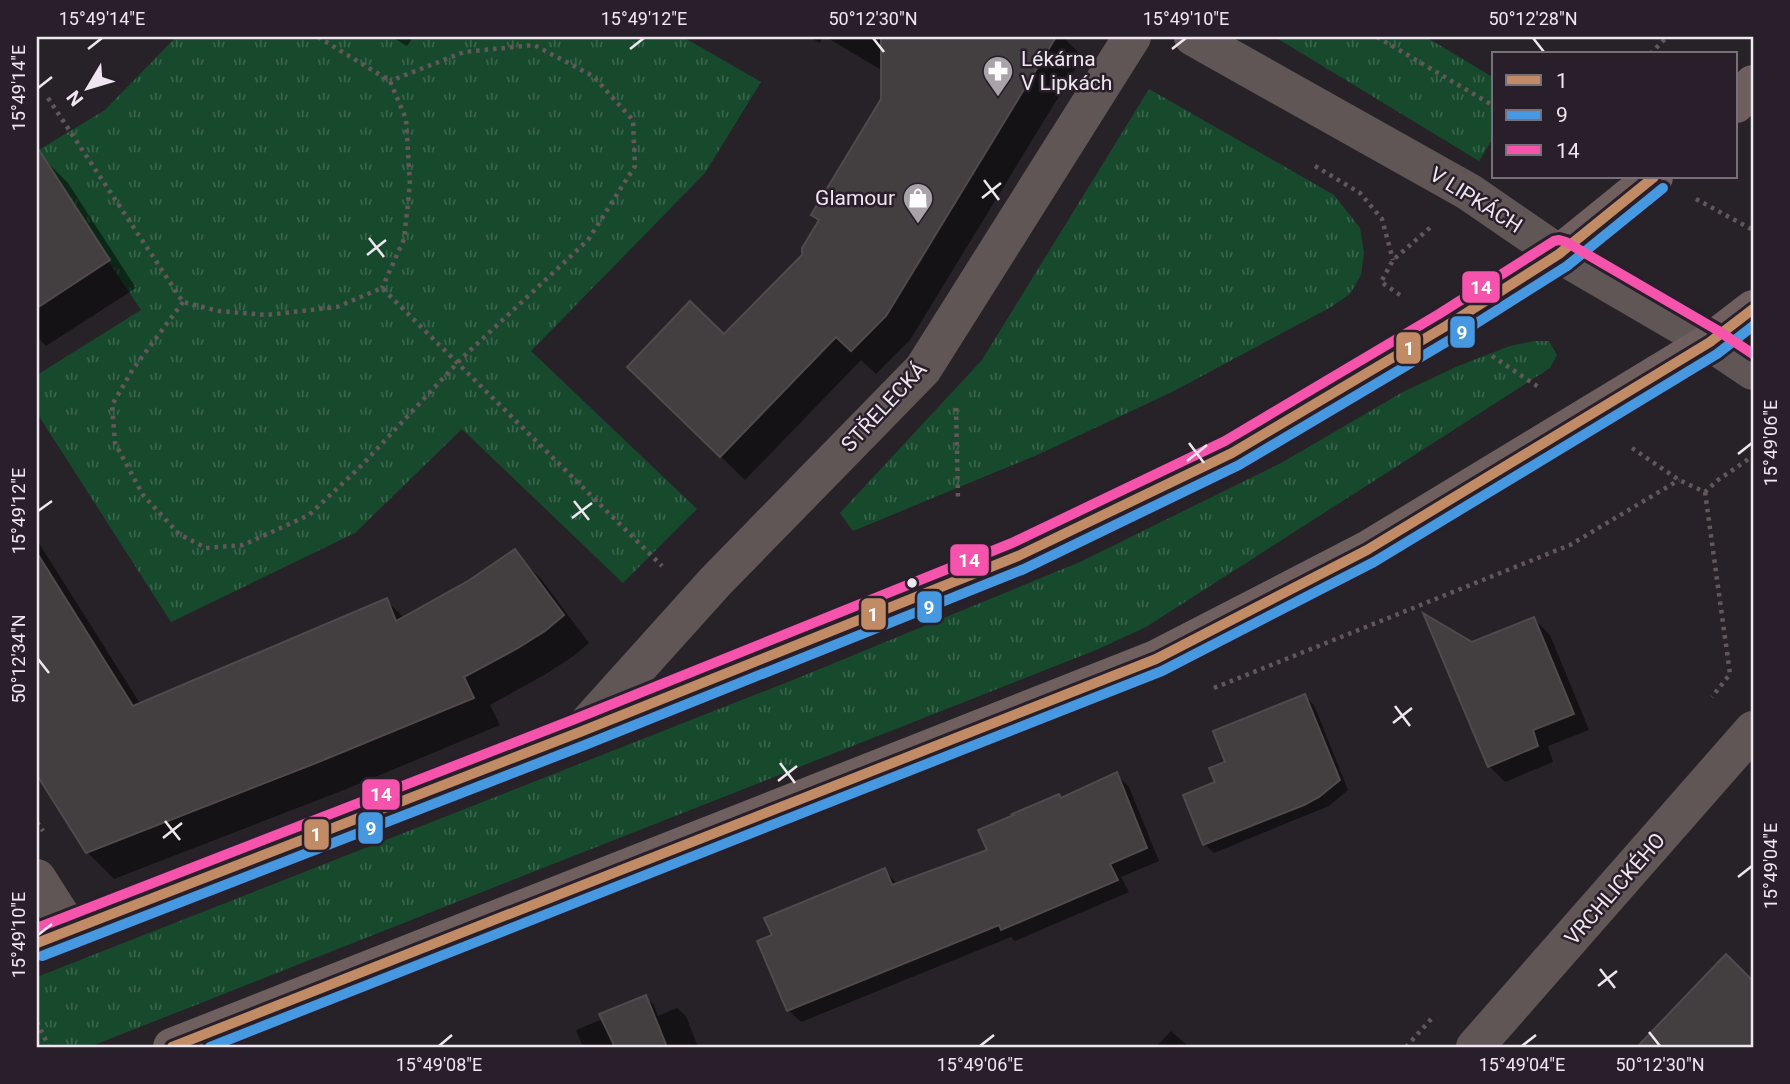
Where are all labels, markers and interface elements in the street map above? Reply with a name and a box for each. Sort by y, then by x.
text: 15°49'14"E [59,8,145,29]
text: 15°49'12"E [601,8,687,29]
text: 50°12'30"N [828,8,918,29]
text: 15°49'10"E [1143,8,1229,29]
text: 50°12'28"N [1488,8,1578,29]
text: 15°49'14"E [8,45,29,131]
place label: Lékárna V Lipkách [1021,47,1112,95]
north arrow [52,52,122,122]
legend [1492,52,1738,178]
pharmacy icon: Lékárna V Lipkách [981,54,1015,98]
text: 1 [1556,69,1568,93]
text: N [62,86,88,111]
text: 9 [1556,103,1568,127]
text: 14 [1556,139,1580,163]
street label: V LIPKÁCH [1425,162,1527,238]
shop icon: Glamour [901,181,935,225]
place label: Glamour [815,186,895,210]
line badge: 14 [1461,270,1501,304]
text: 14 [1470,276,1492,299]
line badge: 9 [1449,315,1476,349]
text: 9 [1457,321,1467,344]
line badge: 1 [1395,331,1422,365]
text: 1 [1404,337,1414,360]
street label: STŘELECKÁ [836,357,932,457]
text: 15°49'06"E [1760,400,1781,486]
text: 15°49'12"E [8,468,29,554]
line badge: 14 [949,543,990,577]
text: 14 [958,549,980,572]
unlabelled marker [905,576,919,590]
line badge: 9 [916,590,943,624]
text: 9 [924,596,934,619]
line badge: 1 [860,597,887,631]
text: 1 [868,603,878,626]
text: 50°12'34"N [8,614,29,704]
line badge: 14 [361,778,401,811]
text: 14 [370,783,392,806]
line badge: 9 [357,811,384,845]
text: 9 [366,817,376,840]
line badge: 1 [303,818,330,851]
text: 1 [311,823,321,846]
text: 15°49'04"E [1760,823,1781,909]
street label: VRCHLICKÉHO [1560,828,1670,950]
text: 15°49'10"E [8,892,29,978]
text: 15°49'08"E [396,1054,482,1075]
text: 15°49'06"E [937,1054,1023,1075]
text: 15°49'04"E [1479,1054,1565,1075]
text: 50°12'30"N [1615,1054,1705,1075]

